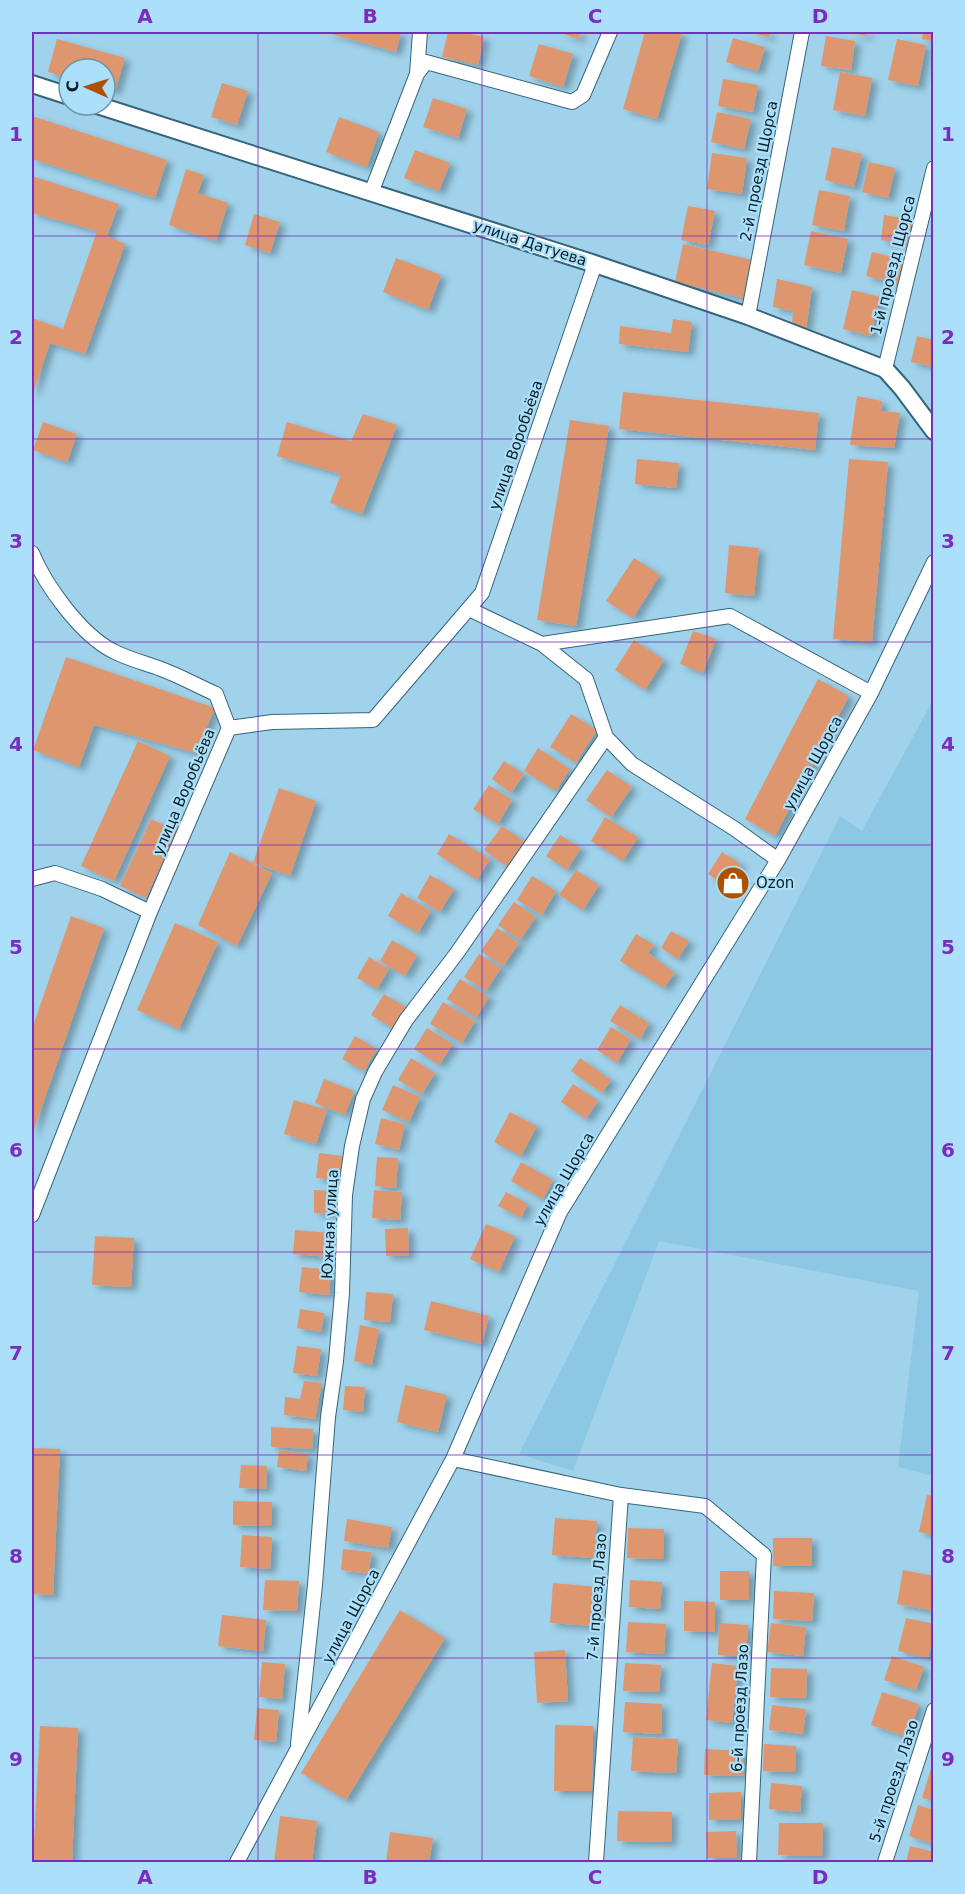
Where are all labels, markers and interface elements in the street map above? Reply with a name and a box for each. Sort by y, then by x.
text: A [137,4,153,28]
text: B [362,4,378,28]
text: C [588,4,602,28]
text: D [812,4,828,28]
north arrow [57,57,117,117]
text: С [63,80,82,93]
street label: 2-й проезд Щорса [737,99,781,243]
text: 1 [9,122,23,146]
text: 1 [941,122,955,146]
street label: 1-й проезд Щорса [867,194,919,336]
street label: улица Датуева [471,216,589,270]
text: 2 [9,325,23,349]
text: 2 [941,325,955,349]
street label: улица Воробьёва [485,378,547,512]
text: 3 [9,529,23,553]
text: 3 [941,529,955,553]
street label: улица Щорса [780,713,846,813]
street label: улица Воробьёва [149,726,219,858]
text: 4 [9,732,23,756]
text: 4 [941,732,955,756]
shop icon: Ozon [715,865,751,901]
place label: Ozon [756,874,794,892]
text: 5 [9,935,23,959]
text: 5 [941,935,955,959]
street label: улица Щорса [530,1129,598,1229]
text: 6 [9,1138,23,1162]
text: 6 [941,1138,955,1162]
street label: Южная улица [318,1169,342,1279]
text: 7 [9,1341,23,1365]
text: 7 [941,1341,955,1365]
street label: 7-й проезд Лазо [584,1533,610,1661]
text: 8 [9,1544,23,1568]
text: 8 [941,1544,955,1568]
street label: улица Щорса [318,1565,384,1667]
street label: 6-й проезд Лазо [728,1644,752,1772]
street label: 5-й проезд Лазо [866,1717,922,1845]
text: 9 [9,1747,23,1771]
text: 9 [941,1747,955,1771]
text: A [137,1865,153,1889]
text: B [362,1865,378,1889]
text: C [588,1865,602,1889]
text: D [812,1865,828,1889]

